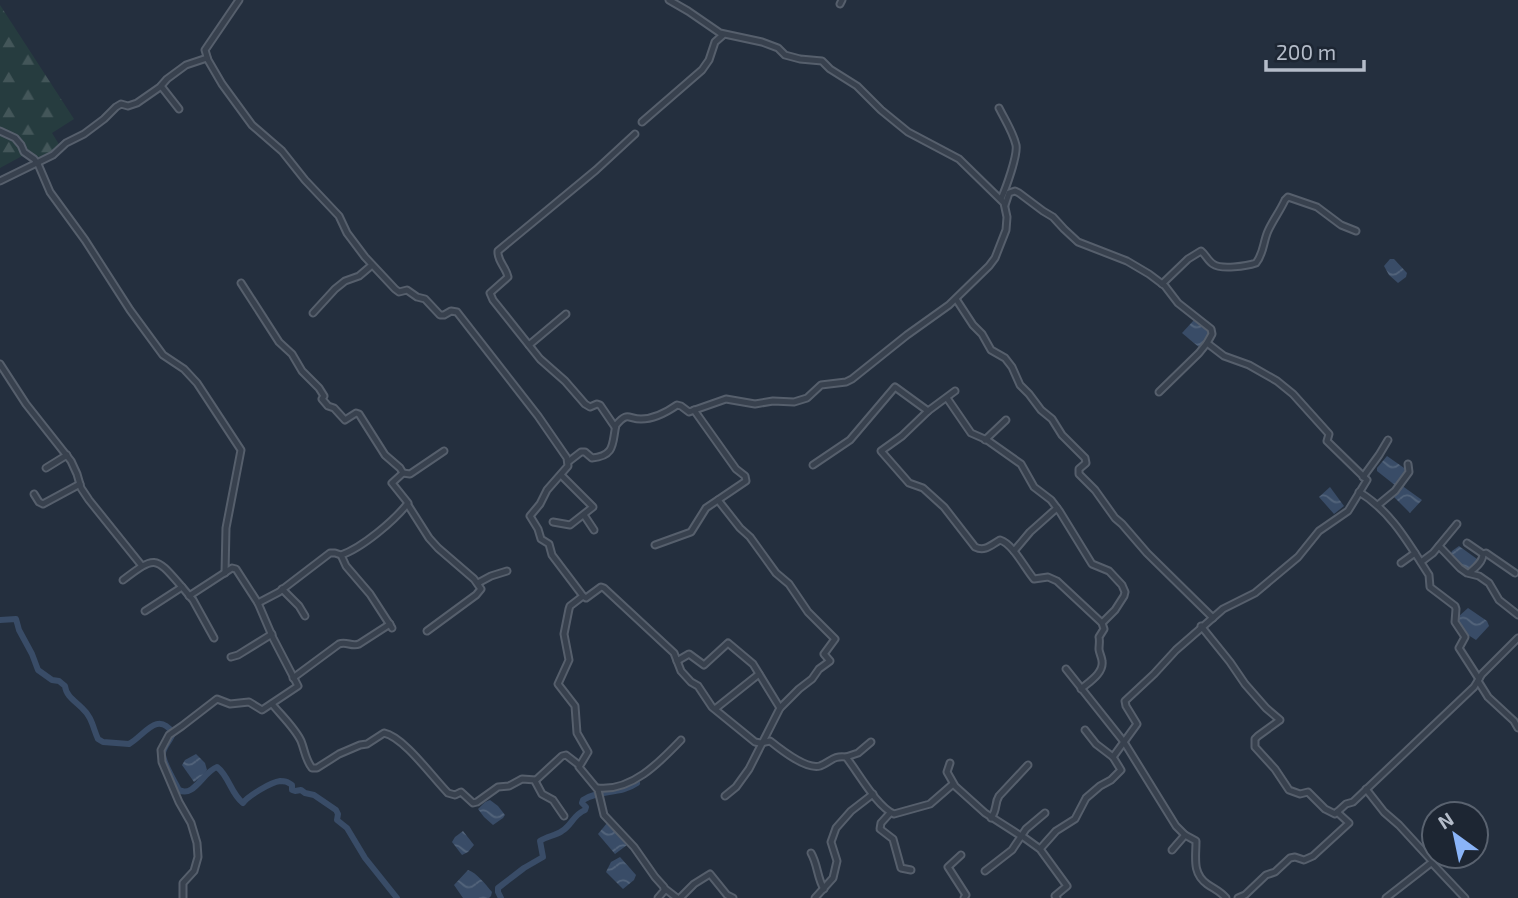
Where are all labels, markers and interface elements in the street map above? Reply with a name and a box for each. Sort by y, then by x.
scale bar [1266,28,1364,72]
text: 200 m [1276,39,1336,64]
north arrow [1420,800,1490,870]
text: N [1433,807,1457,834]

